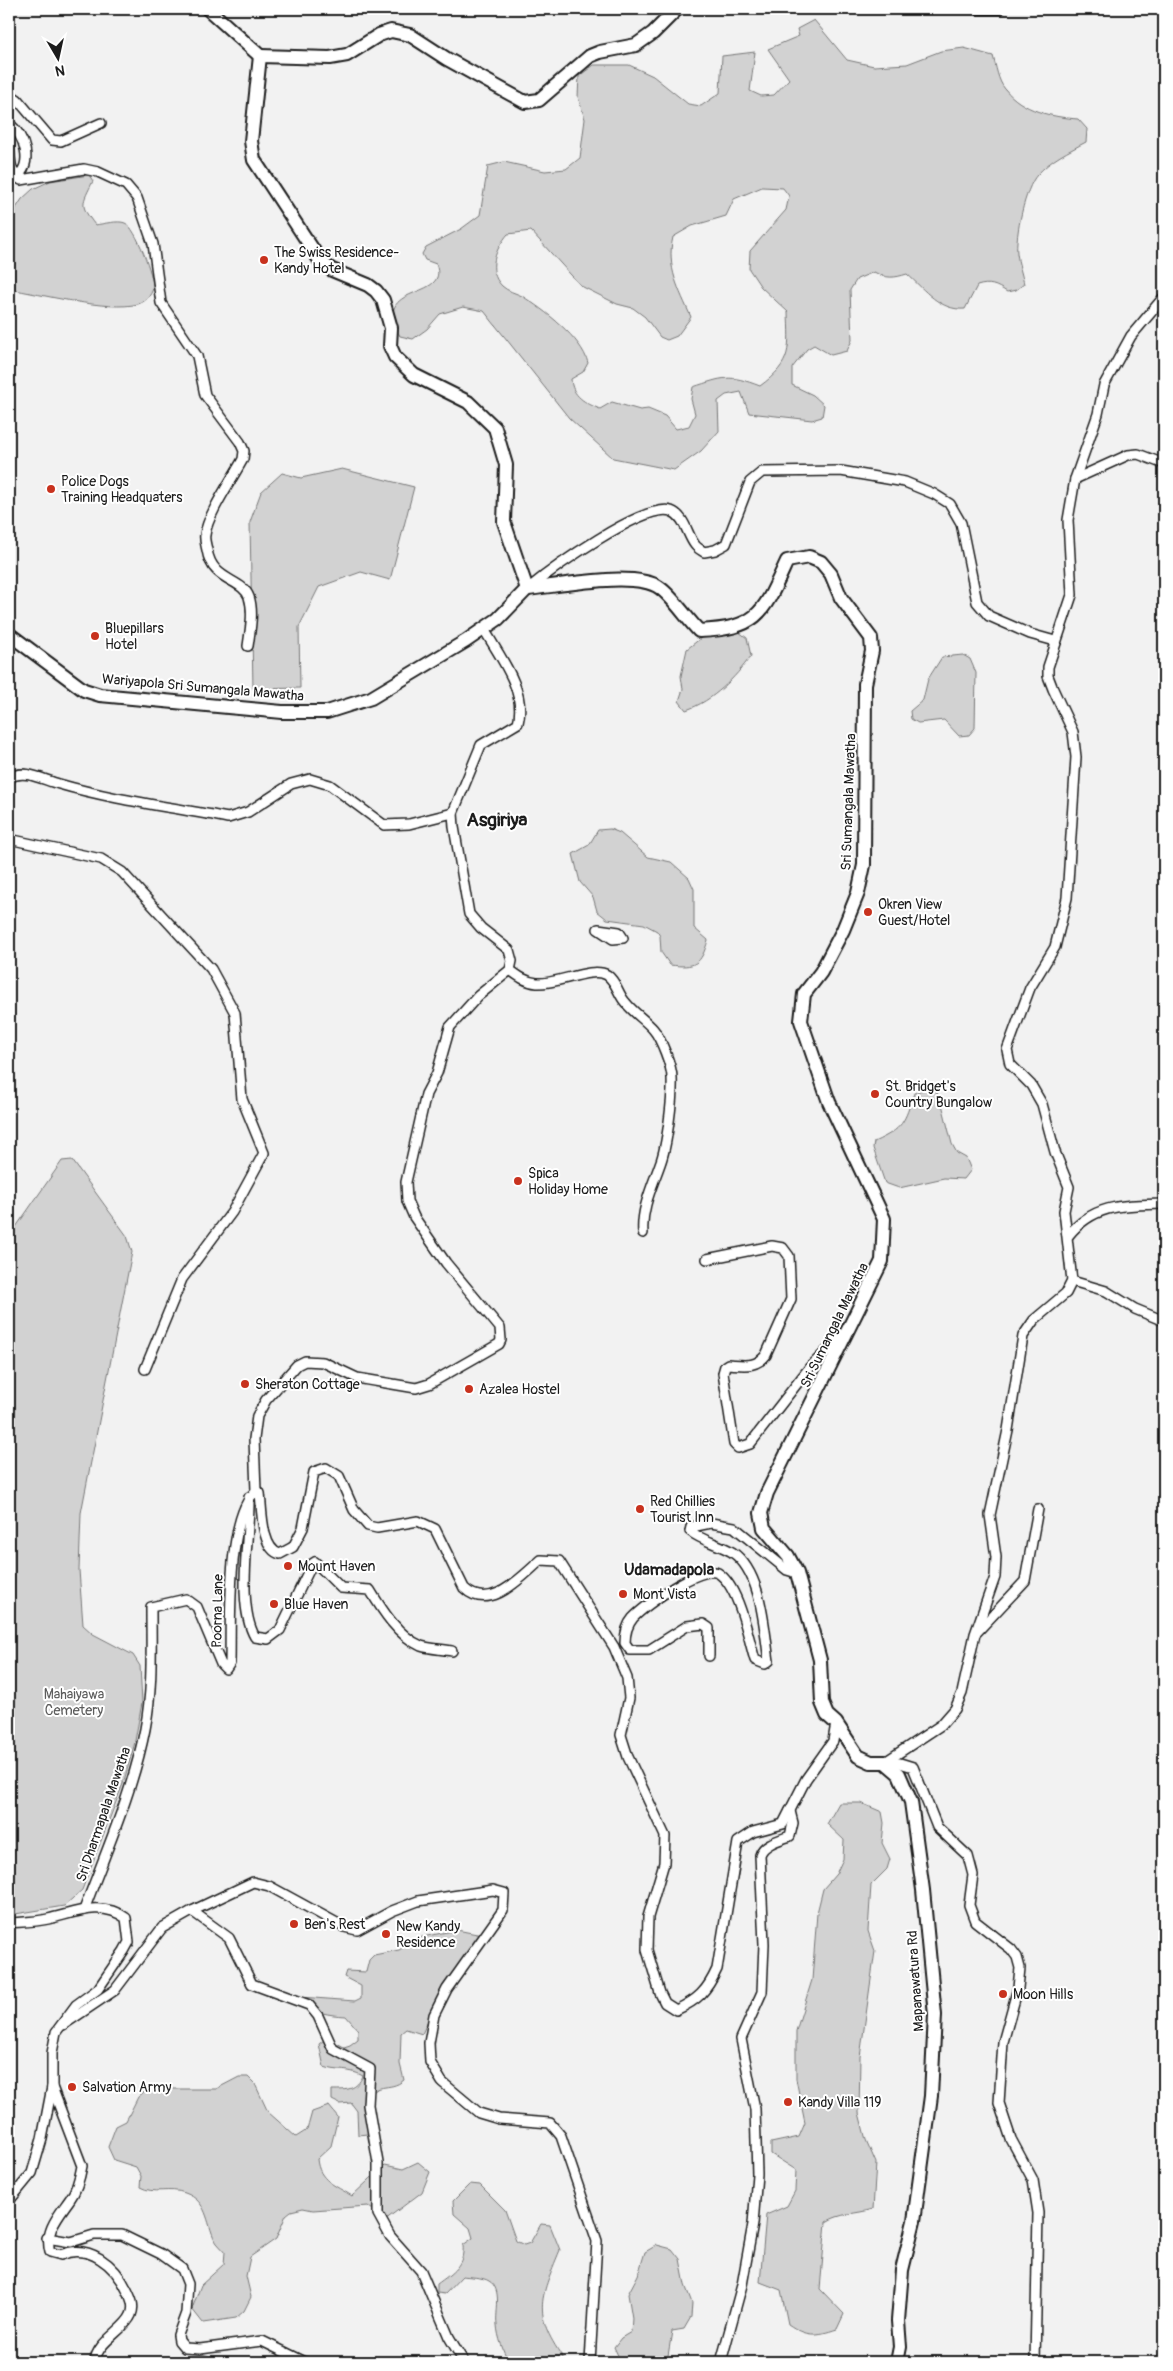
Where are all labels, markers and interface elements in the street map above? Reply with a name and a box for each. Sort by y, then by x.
north arrow [32,32,82,82]
text: N [54,61,66,79]
place label: The Swiss Residence- Kandy Hotel [274,244,399,277]
marker: The Swiss Residence- Kandy Hotel [258,254,270,266]
place label: Police Dogs Training Headquaters [61,473,183,506]
marker: Police Dogs Training Headquaters [45,483,57,495]
place label: Bluepillars Hotel [105,620,164,653]
marker: Bluepillars Hotel [89,630,101,642]
street label: Wariyapola Sri Sumangala Mawatha [101,670,305,705]
street label: Sri Sumangala Mawatha [838,733,859,871]
district label: Asgiriya [467,808,528,832]
place label: Okren View Guest/Hotel [878,896,950,929]
marker: Okren View Guest/Hotel [862,906,874,918]
place label: St. Bridget's Country Bungalow [885,1078,993,1111]
marker: St. Bridget's Country Bungalow [869,1088,881,1100]
place label: Spica Holiday Home [528,1165,608,1198]
marker: Spica Holiday Home [512,1175,524,1187]
street label: Sri Sumangala Mawatha [797,1260,872,1391]
place label: Sheraton Cottage [255,1376,360,1393]
marker: Sheraton Cottage [239,1378,251,1390]
place label: Azalea Hostel [479,1381,560,1398]
marker: Azalea Hostel [463,1383,475,1395]
place label: Red Chillies Tourist Inn [650,1493,716,1526]
marker: Red Chillies Tourist Inn [634,1503,646,1515]
place label: Mount Haven [298,1558,375,1575]
marker: Mount Haven [282,1560,294,1572]
district label: Udamadapola [624,1560,715,1580]
street label: Poorna Lane [208,1574,227,1648]
place label: Mont Vista [633,1586,696,1603]
marker: Mont Vista [617,1588,629,1600]
place label: Blue Haven [284,1596,349,1613]
marker: Blue Haven [268,1598,280,1610]
park label: Mahaiyawa Cemetery [44,1686,104,1719]
street label: Sri Dharmapala Mawatha [72,1745,135,1884]
place label: Ben's Rest [304,1916,366,1933]
marker: Ben's Rest [288,1918,300,1930]
place label: New Kandy Residence [396,1918,460,1951]
marker: New Kandy Residence [380,1928,392,1940]
street label: Mapanawatura Rd [903,1930,928,2032]
place label: Moon Hills [1013,1986,1074,2003]
marker: Moon Hills [997,1988,1009,2000]
place label: Salvation Army [82,2079,171,2096]
marker: Salvation Army [66,2081,78,2093]
place label: Kandy Villa 119 [798,2094,882,2111]
marker: Kandy Villa 119 [782,2096,794,2108]

